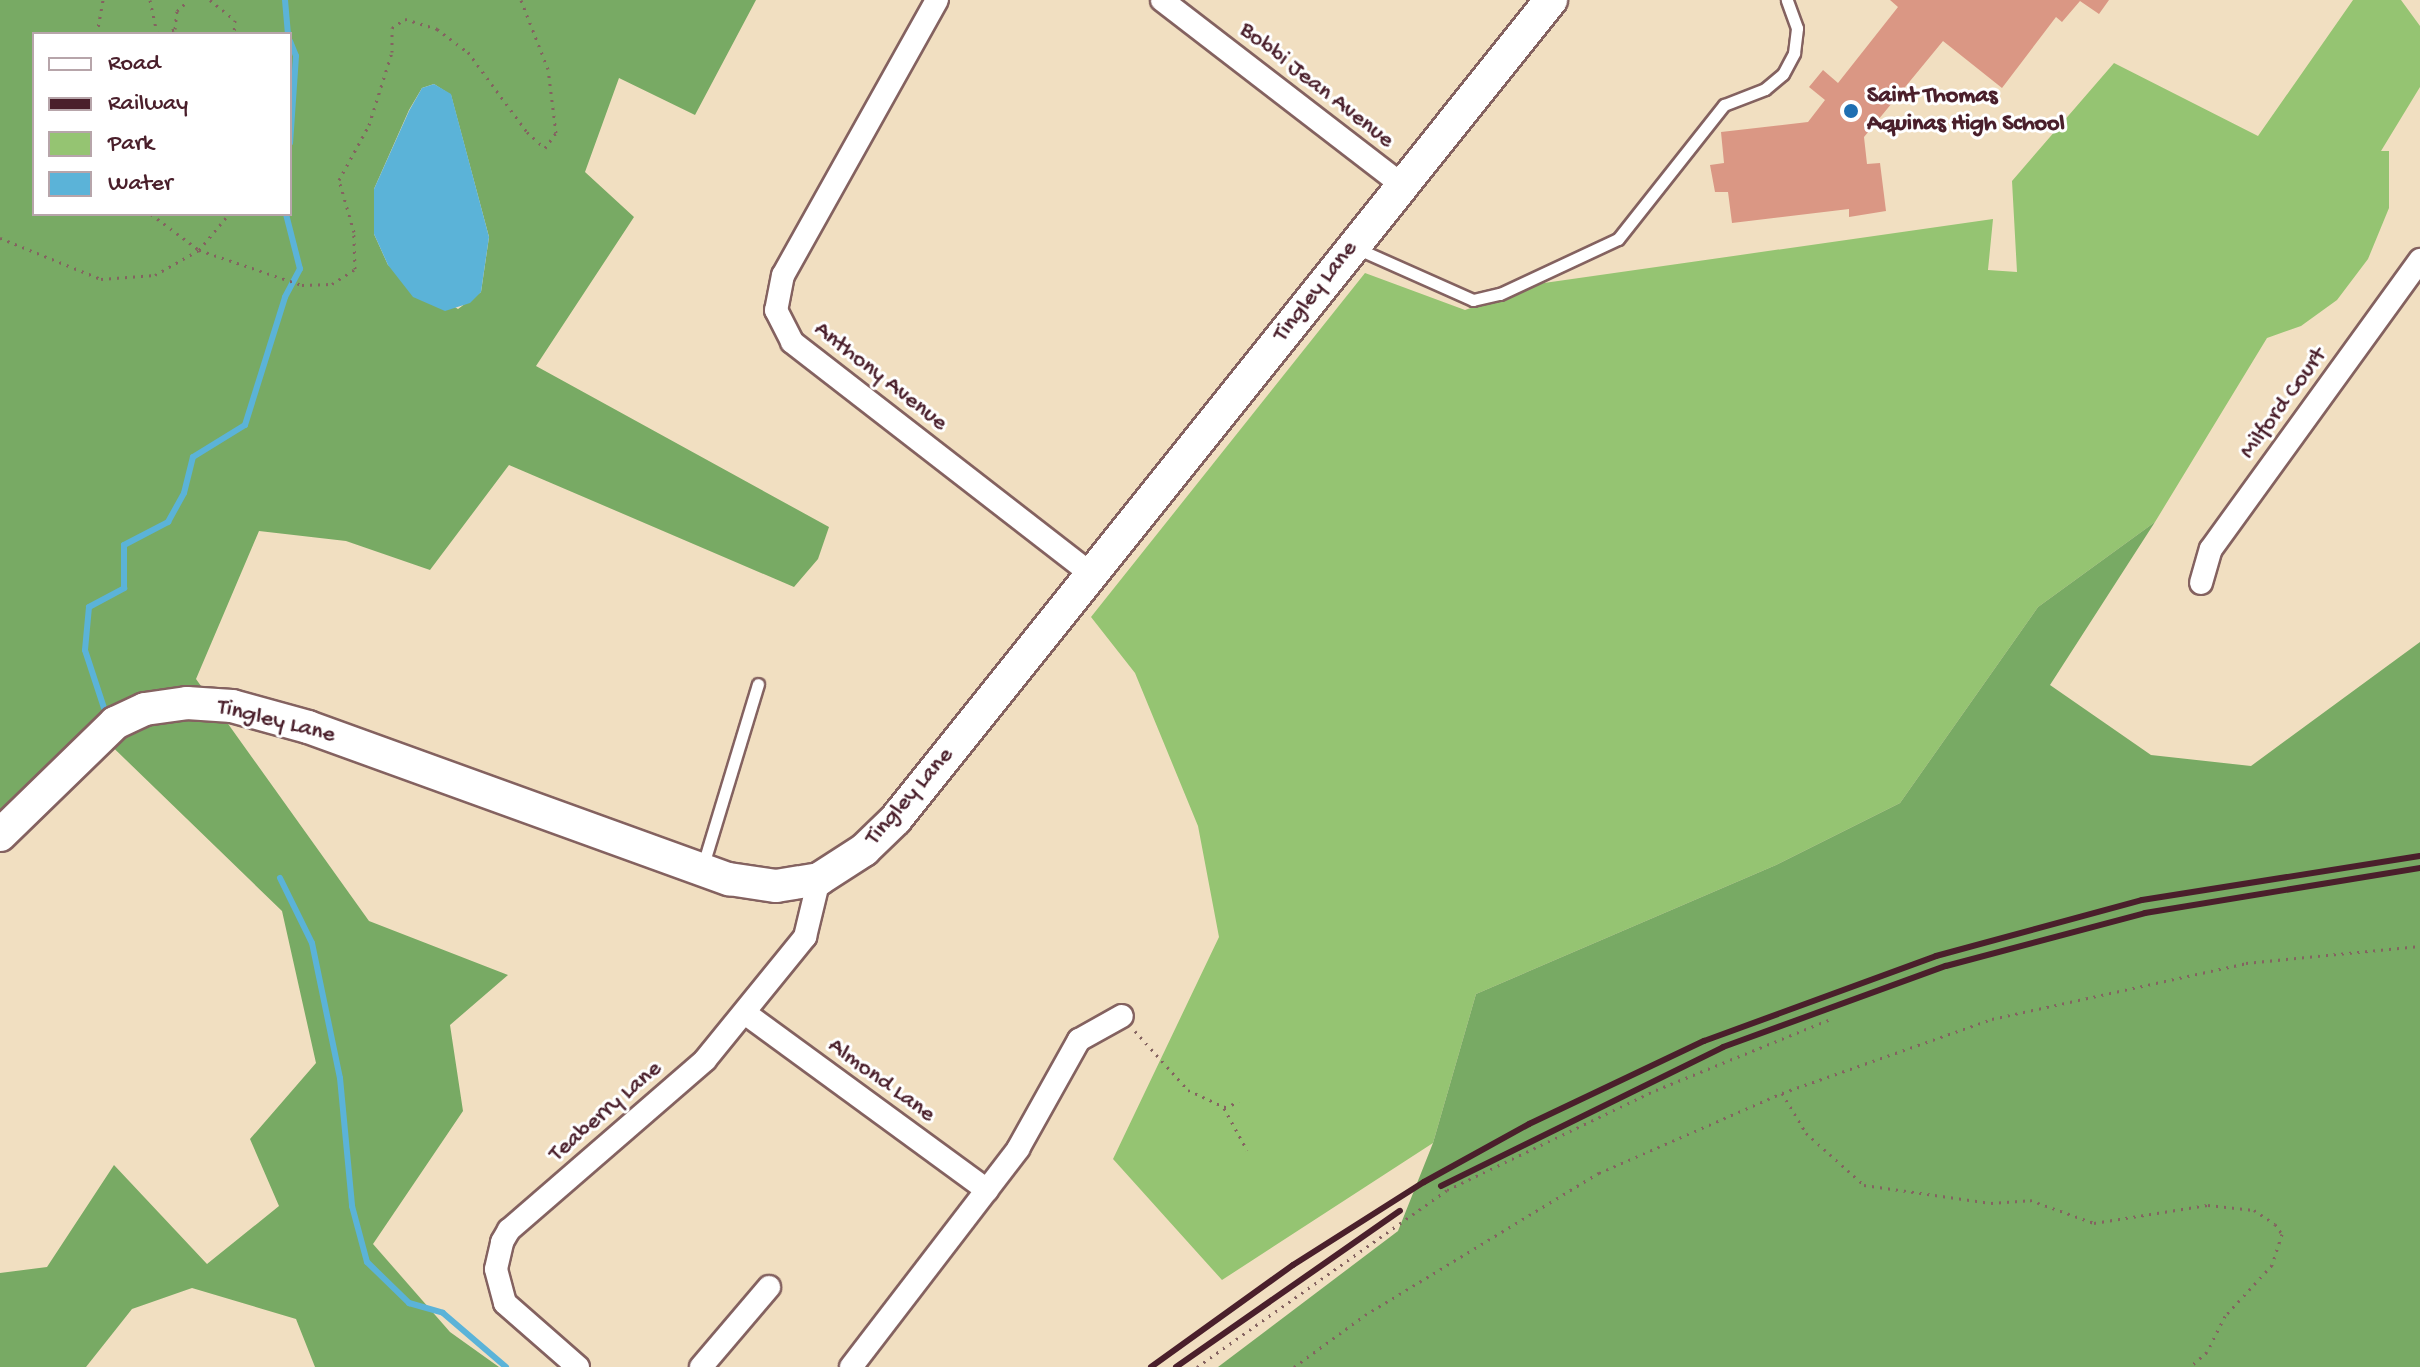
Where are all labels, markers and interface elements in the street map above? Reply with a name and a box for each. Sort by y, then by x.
street label: Bobbi Jean Avenue [1233,17,1399,155]
legend [32,32,292,216]
text: Road [108,50,160,79]
place label: Saint Thomas Aquinas High School [1867,83,2065,139]
text: Railway [108,90,188,119]
marker: Saint Thomas Aquinas High School [1842,102,1860,120]
text: Park [108,130,154,159]
text: Water [108,170,172,199]
street label: Tingley Lane [1268,236,1364,348]
street label: Anthony Avenue [807,316,953,438]
street label: Milford Court [2234,343,2334,465]
street label: Tingley Lane [214,693,338,751]
street label: Tingley Lane [860,742,960,852]
street label: Almond Lane [822,1032,940,1130]
street label: Teaberry Lane [544,1055,668,1169]

